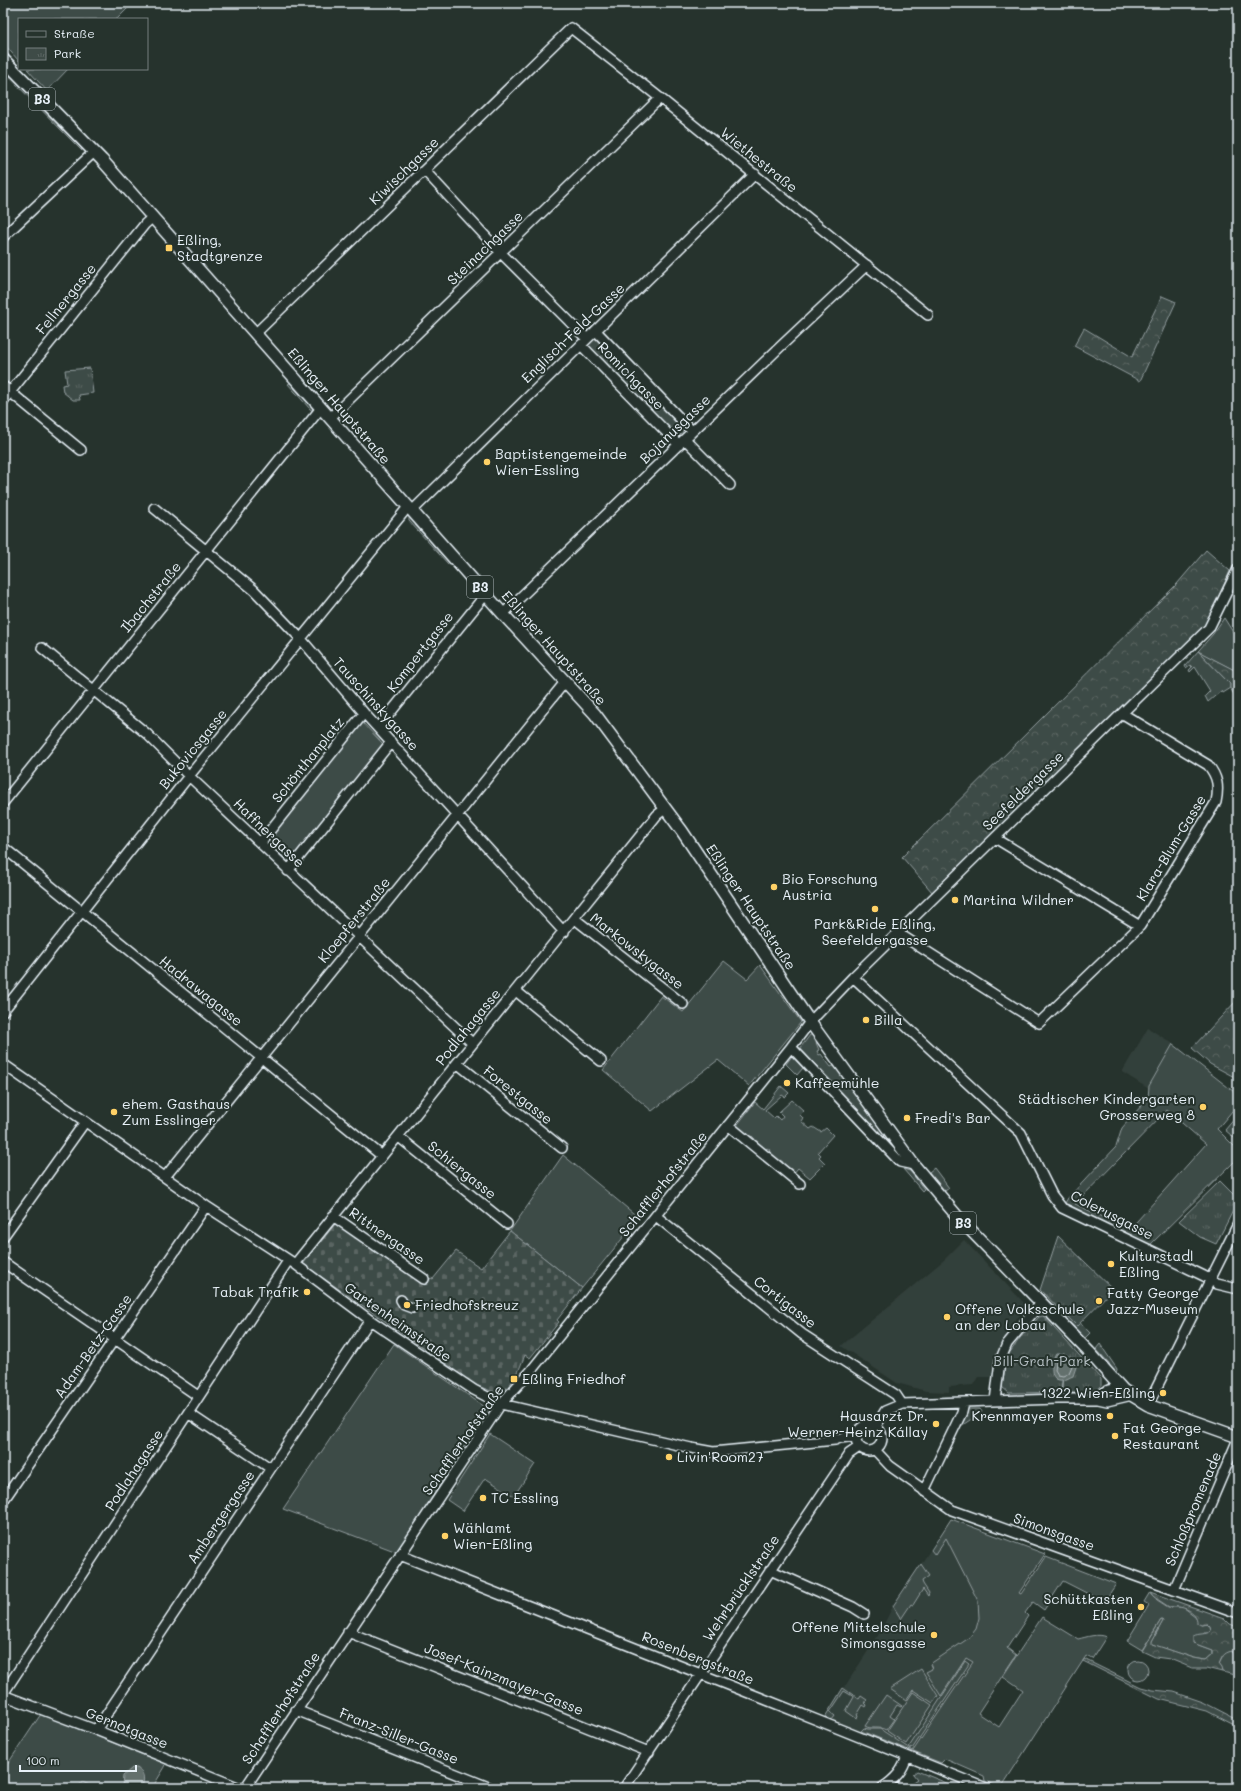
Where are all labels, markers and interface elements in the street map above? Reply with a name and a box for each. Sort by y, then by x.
legend [18,18,148,70]
text: Straße [54,25,95,41]
text: Park [54,45,81,61]
road number: B3 [29,88,55,110]
street label: Wiethestraße [717,123,802,197]
street label: Kiwischgasse [365,133,443,209]
street label: Steinachgasse [443,207,527,289]
place label: Eßling, Stadtgrenze [177,230,263,265]
marker: Eßling, Stadtgrenze [164,243,174,253]
street label: Fellnergasse [31,259,100,338]
street label: Englisch-Feld-Gasse [517,278,628,387]
street label: Romichgasse [594,337,669,414]
street label: Eßlinger Hauptstraße [284,344,395,468]
street label: Bojanusgasse [635,390,714,467]
place label: Baptistengemeinde Wien-Essling [495,444,627,479]
marker: Baptistengemeinde Wien-Essling [482,457,492,467]
street label: Ibachstraße [116,557,185,636]
road number: B3 [467,576,493,598]
street label: Eßlinger Hauptstraße [498,586,611,709]
street label: Kompertgasse [382,607,457,696]
street label: Tauschinskygasse [329,653,424,755]
street label: Bukovicsgasse [154,705,231,793]
street label: Schönthanplatz [267,713,348,807]
street label: Seefeldergasse [978,747,1068,834]
street label: Klara-Blum-Gasse [1131,791,1210,904]
street label: Haffnergasse [230,794,309,871]
street label: Eßlinger Hauptstraße [702,840,801,973]
place label: Bio Forschung Austria [782,869,877,904]
street label: Kloepferstraße [313,873,394,966]
marker: Bio Forschung Austria [769,882,779,892]
place label: Martina Wildner [963,890,1074,909]
marker: Martina Wildner [950,895,960,905]
marker: Park&Ride Eßling, Seefeldergasse [870,904,880,914]
street label: Markowskygasse [586,908,688,993]
place label: Park&Ride Eßling, Seefeldergasse [814,914,936,949]
street label: Hadrawagasse [156,951,247,1030]
street label: Podlahagasse [431,984,504,1069]
place label: Billa [874,1010,903,1029]
marker: Billa [861,1015,871,1025]
street label: Forestgasse [480,1061,557,1128]
place label: Kaffeemühle [795,1073,879,1092]
marker: Kaffeemühle [782,1078,792,1088]
place label: Städtischer Kindergarten Grosserweg 8 [1018,1089,1195,1124]
place label: ehem. Gasthaus Zum Esslinger [122,1094,230,1129]
marker: Städtischer Kindergarten Grosserweg 8 [1198,1102,1208,1112]
marker: ehem. Gasthaus Zum Esslinger [109,1107,119,1117]
place label: Fredi's Bar [915,1108,991,1127]
marker: Fredi's Bar [902,1113,912,1123]
street label: Schafflerhofstraße [614,1127,711,1240]
street label: Schiergasse [424,1136,501,1203]
street label: Colerusgasse [1067,1185,1157,1244]
street label: Rittnergasse [346,1203,429,1269]
road number: B3 [950,1212,976,1234]
place label: Kulturstadl Eßling [1119,1246,1194,1281]
marker: Kulturstadl Eßling [1106,1259,1116,1269]
street label: Cortigasse [750,1271,821,1332]
street label: Gartenheimstraße [341,1277,456,1366]
place label: Tabak Trafik [212,1282,299,1301]
place label: Fatty George Jazz-Museum [1107,1283,1199,1318]
marker: Tabak Trafik [302,1287,312,1297]
street label: Adam-Betz-Gasse [50,1290,136,1402]
place label: Friedhofskreuz [415,1295,519,1314]
marker: Fatty George Jazz-Museum [1094,1296,1104,1306]
place label: Offene Volksschule an der Lobau [955,1299,1084,1334]
marker: Friedhofskreuz [402,1300,412,1310]
marker: Offene Volksschule an der Lobau [942,1312,952,1322]
park label: Bill-Grah-Park [993,1351,1091,1370]
place label: Eßling Friedhof [522,1369,626,1388]
marker: Eßling Friedhof [509,1374,519,1384]
street label: Schafflerhofstraße [417,1381,508,1499]
place label: 1322 Wien-Eßling [1041,1383,1155,1402]
marker: 1322 Wien-Eßling [1158,1388,1168,1398]
place label: Hausarzt Dr. Werner-Heinz Kállay [787,1406,928,1441]
place label: Krennmayer Rooms [971,1406,1102,1425]
marker: Krennmayer Rooms [1105,1411,1115,1421]
place label: Fat George Restaurant [1123,1418,1201,1453]
marker: Hausarzt Dr. Werner-Heinz Kállay [931,1419,941,1429]
street label: Podlahagasse [100,1425,167,1514]
marker: Fat George Restaurant [1110,1431,1120,1441]
place label: Livin'Room27 [677,1447,764,1466]
street label: Schloßpromenade [1160,1449,1225,1569]
marker: Livin'Room27 [664,1452,674,1462]
street label: Ambergergasse [182,1466,259,1567]
place label: TC Essling [491,1488,559,1507]
marker: TC Essling [478,1493,488,1503]
street label: Simonsgasse [1011,1508,1098,1555]
place label: Wählamt Wien-Eßling [453,1518,532,1553]
marker: Wählamt Wien-Eßling [440,1531,450,1541]
street label: Wehrbrücklstraße [698,1531,783,1645]
place label: Schüttkasten Eßling [1043,1589,1133,1624]
marker: Schüttkasten Eßling [1136,1602,1146,1612]
place label: Offene Mittelschule Simonsgasse [792,1617,926,1652]
street label: Rosenbergstraße [639,1626,757,1689]
marker: Offene Mittelschule Simonsgasse [929,1630,939,1640]
street label: Josef-Kainzmayer-Gasse [422,1638,587,1719]
street label: Schafflerhofstraße [237,1648,324,1768]
street label: Gernotgasse [83,1702,171,1753]
street label: Franz-Siller-Gasse [337,1703,462,1768]
scale bar [20,1747,136,1773]
text: 100 m [26,1752,60,1768]

